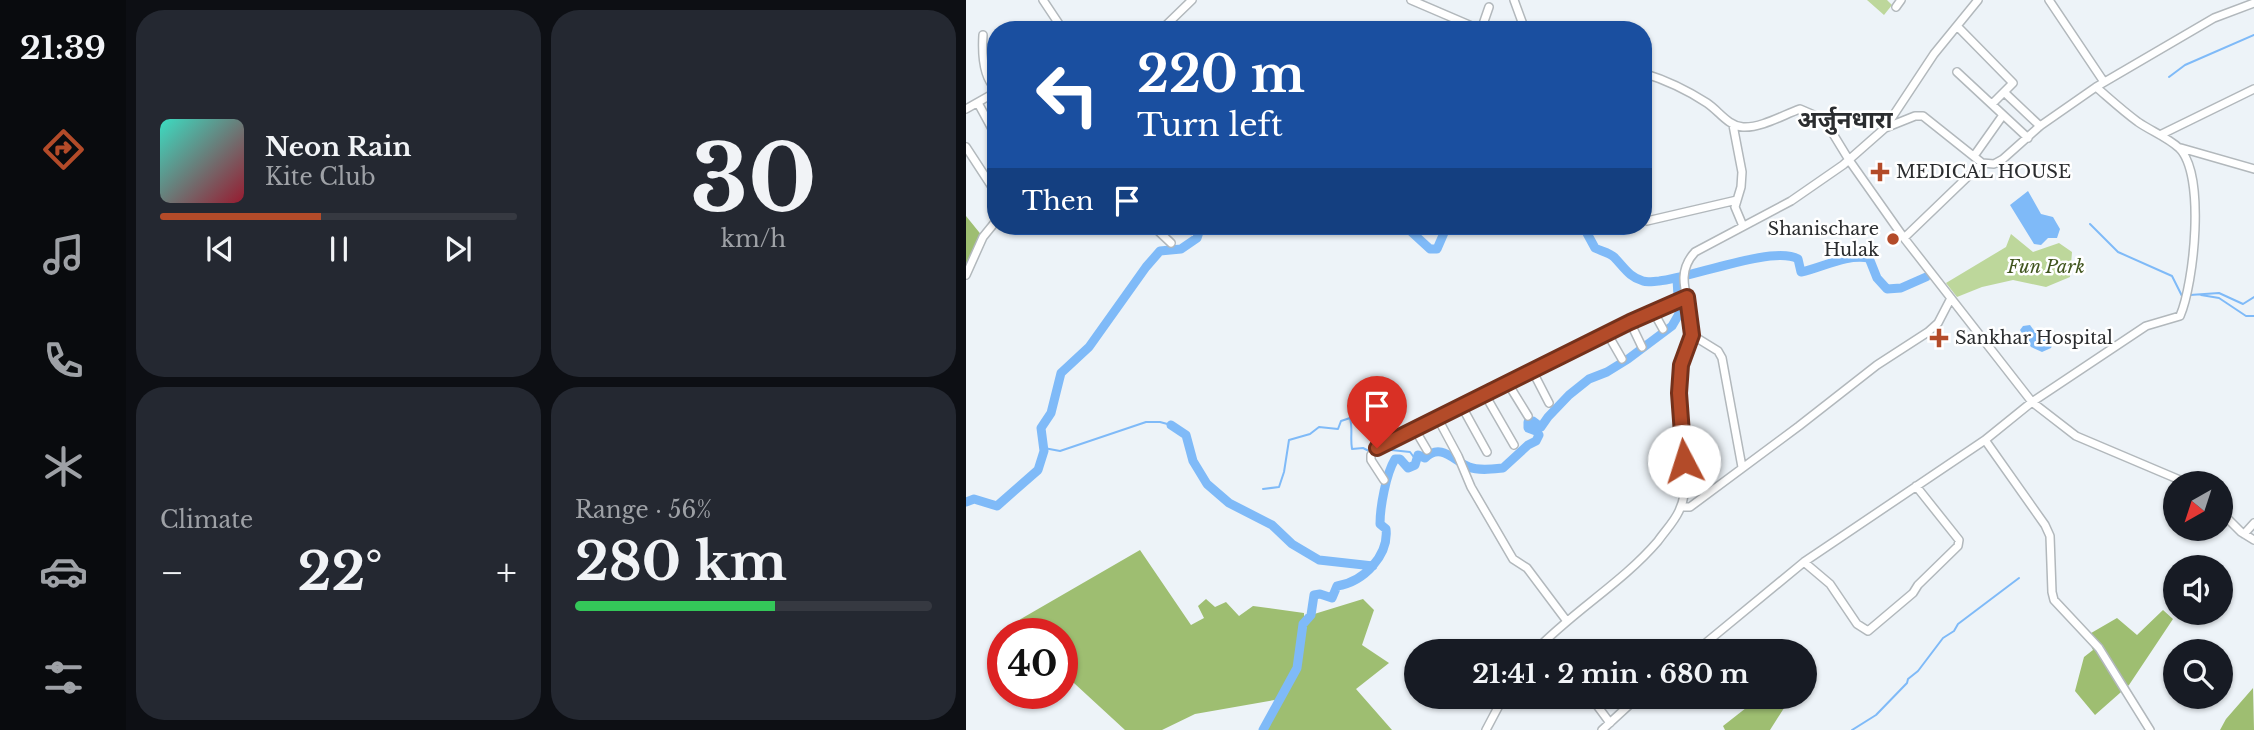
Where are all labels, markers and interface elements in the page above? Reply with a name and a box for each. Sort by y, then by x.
text: 21:39 [20,28,106,68]
text: 220 m [1137,44,1305,105]
icon: left [1022,49,1113,140]
text: Turn left [1137,105,1283,145]
district label: अर्जुनधारा [1797,105,1894,135]
text: 30 [690,123,817,236]
icon: directions [39,125,88,174]
text: Neon Rain [265,131,411,163]
place label: MEDICAL HOUSE [1896,161,2071,183]
marker: MEDICAL HOUSE [1870,162,1890,182]
text: Kite Club [265,163,376,191]
icon: arrive [1108,182,1146,220]
text: Then [1022,185,1094,217]
place label: Shanischare Hulak [1768,218,1879,261]
text: km/h [721,225,786,253]
icon: music [39,230,88,279]
icon: previous [201,230,239,268]
icon: pause [320,230,358,268]
icon: next [439,230,477,268]
marker: Shanischare Hulak [1885,231,1901,247]
park label: Fun Park [2006,256,2085,278]
place label: Sankhar Hospital [1955,327,2113,349]
marker: Sankhar Hospital [1929,328,1949,348]
icon: phone [39,336,88,385]
pin [1347,376,1407,448]
icon: arrive [1358,387,1396,425]
position arrow [1647,424,1721,498]
icon: climate [39,442,88,491]
north arrow [2163,471,2233,541]
map controls [2163,471,2233,709]
text: Range · 56% [575,496,712,524]
text: Climate [160,506,253,534]
text: 280 km [575,530,787,594]
text: 22° [298,540,383,604]
icon: car [39,547,88,596]
text: − [160,549,184,596]
text: + [496,549,517,596]
button: sound [2163,555,2233,625]
speed limit sign: 40 [987,618,1078,709]
button: search [2163,639,2233,709]
icon: filters [39,653,88,702]
text: 21:41 · 2 min · 680 m [1472,658,1749,690]

